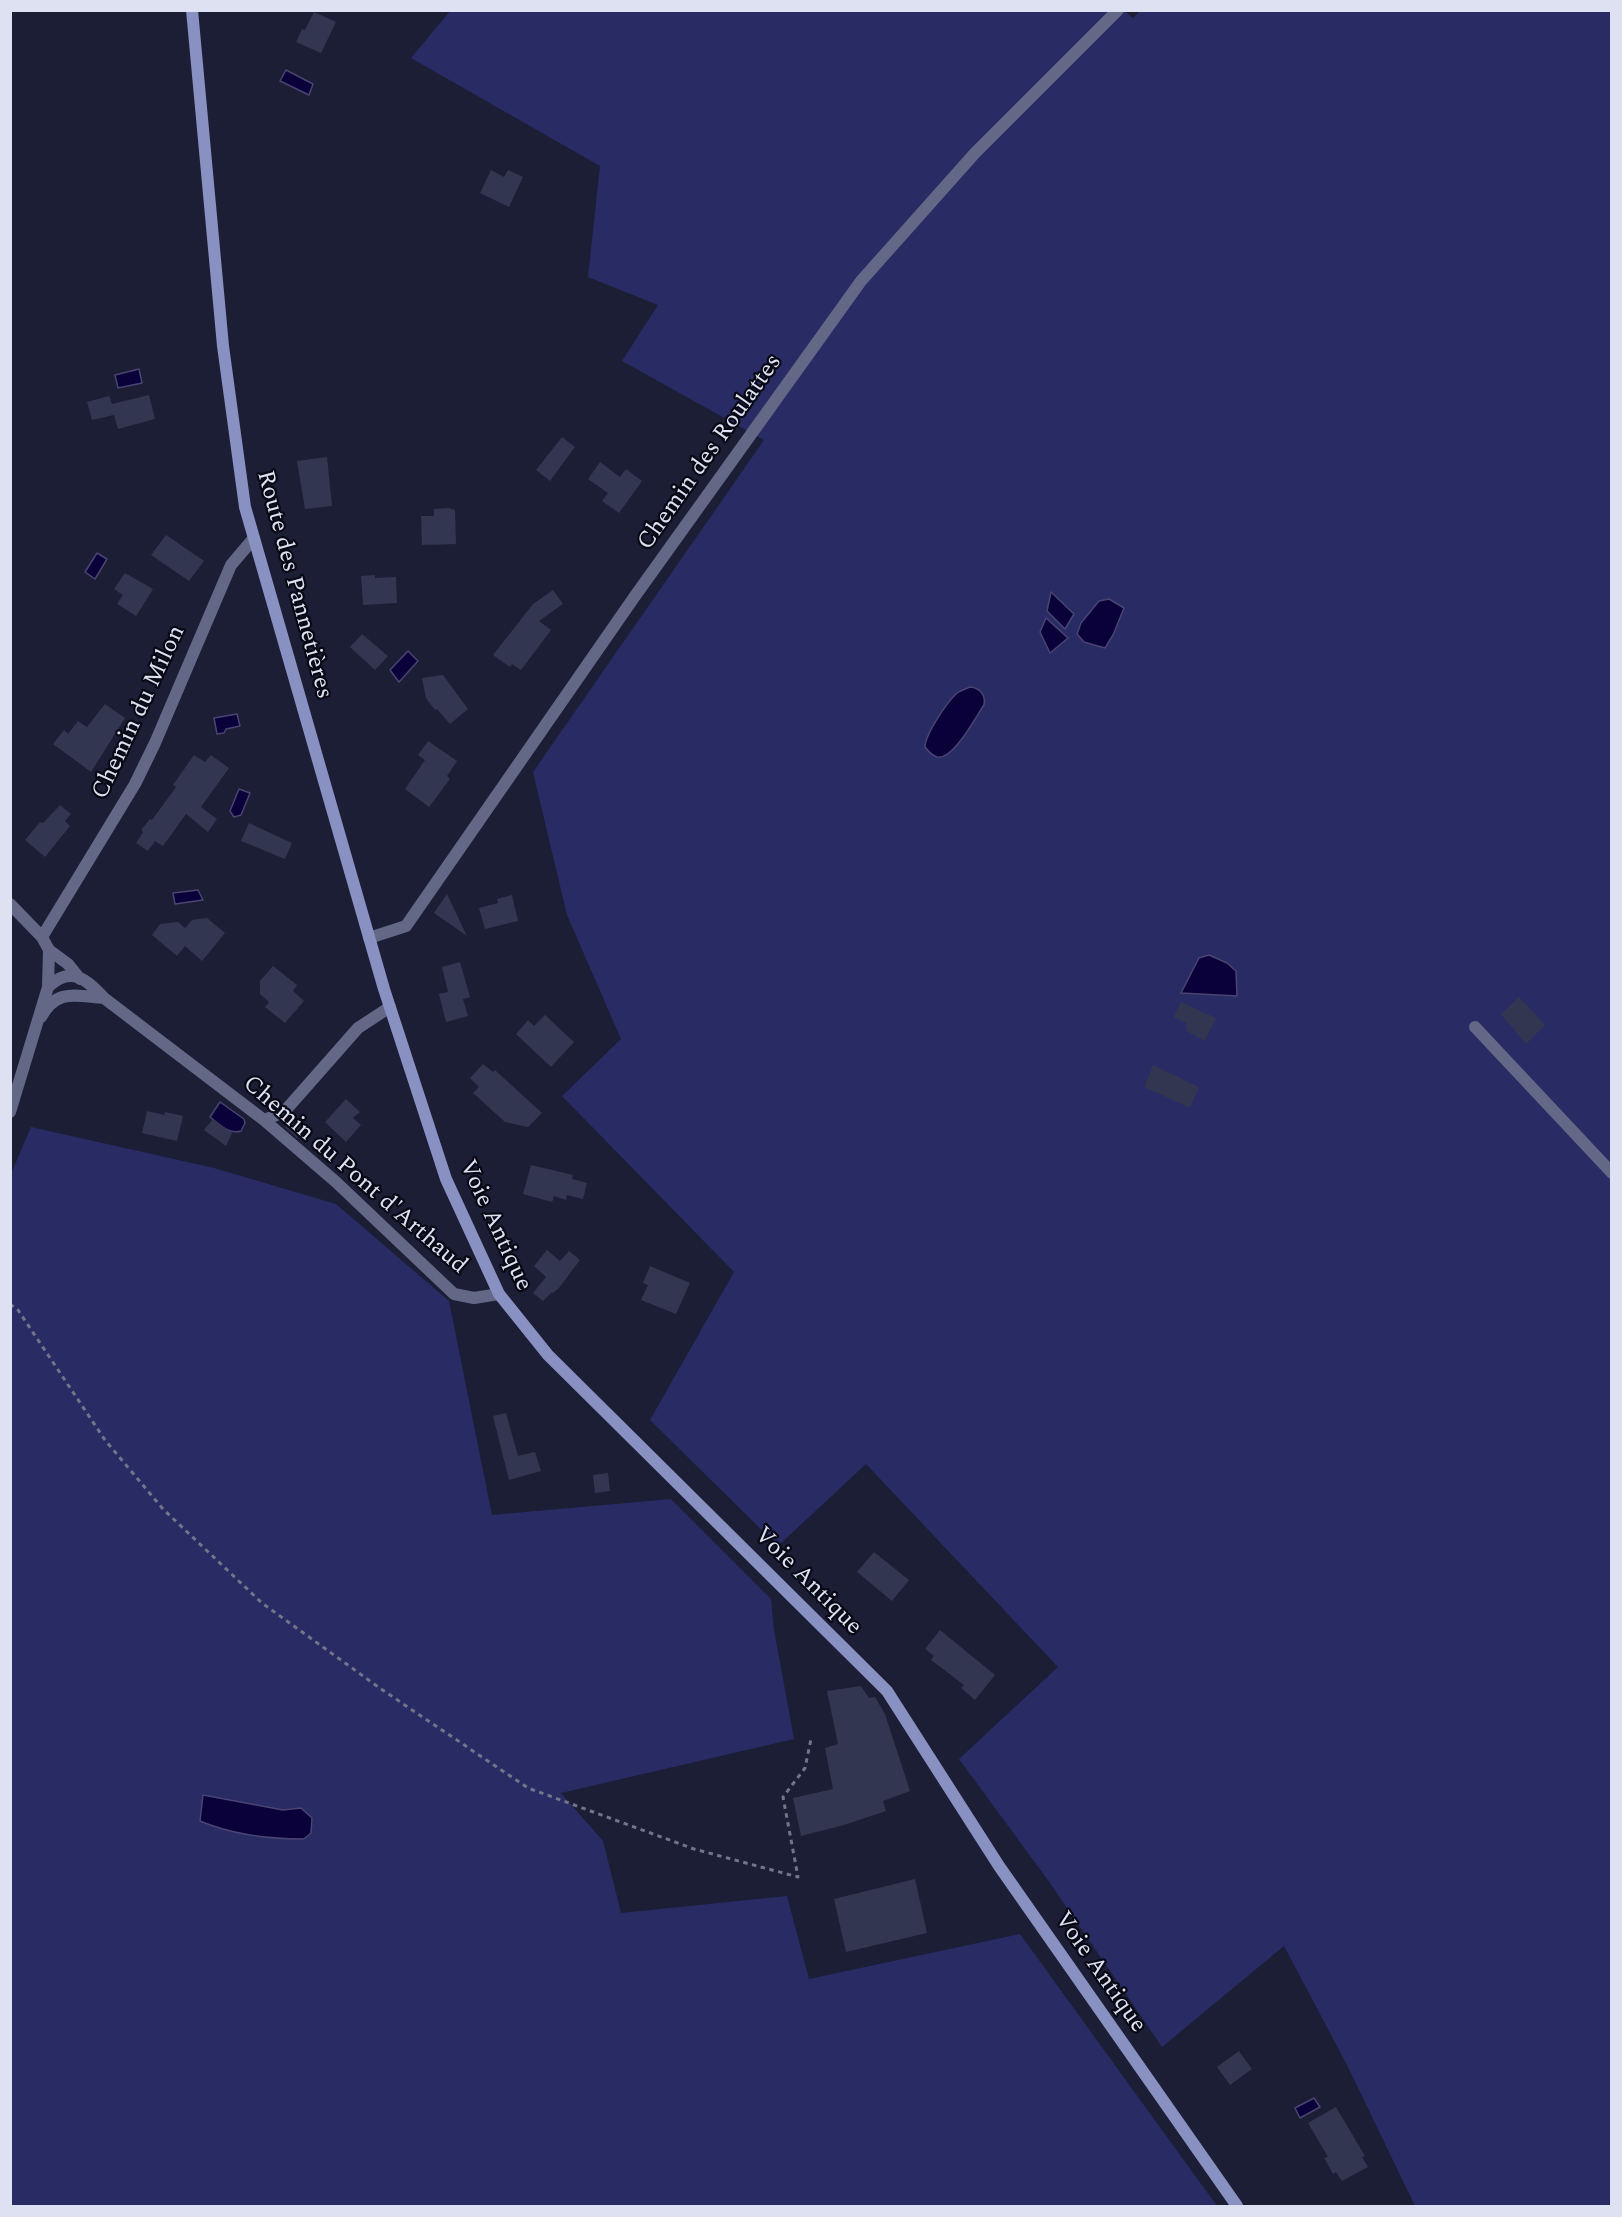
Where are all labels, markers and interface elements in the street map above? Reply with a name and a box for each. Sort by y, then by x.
street label: Chemin des Roulattes [633,350,789,556]
street label: Route des Pannetières [249,468,337,702]
street label: Chemin du Milon [87,622,193,804]
street label: Chemin du Pont d'Arthaud [236,1071,472,1281]
street label: Voie Antique [451,1156,537,1296]
street label: Voie Antique [747,1522,867,1642]
street label: Voie Antique [1047,1907,1151,2039]

